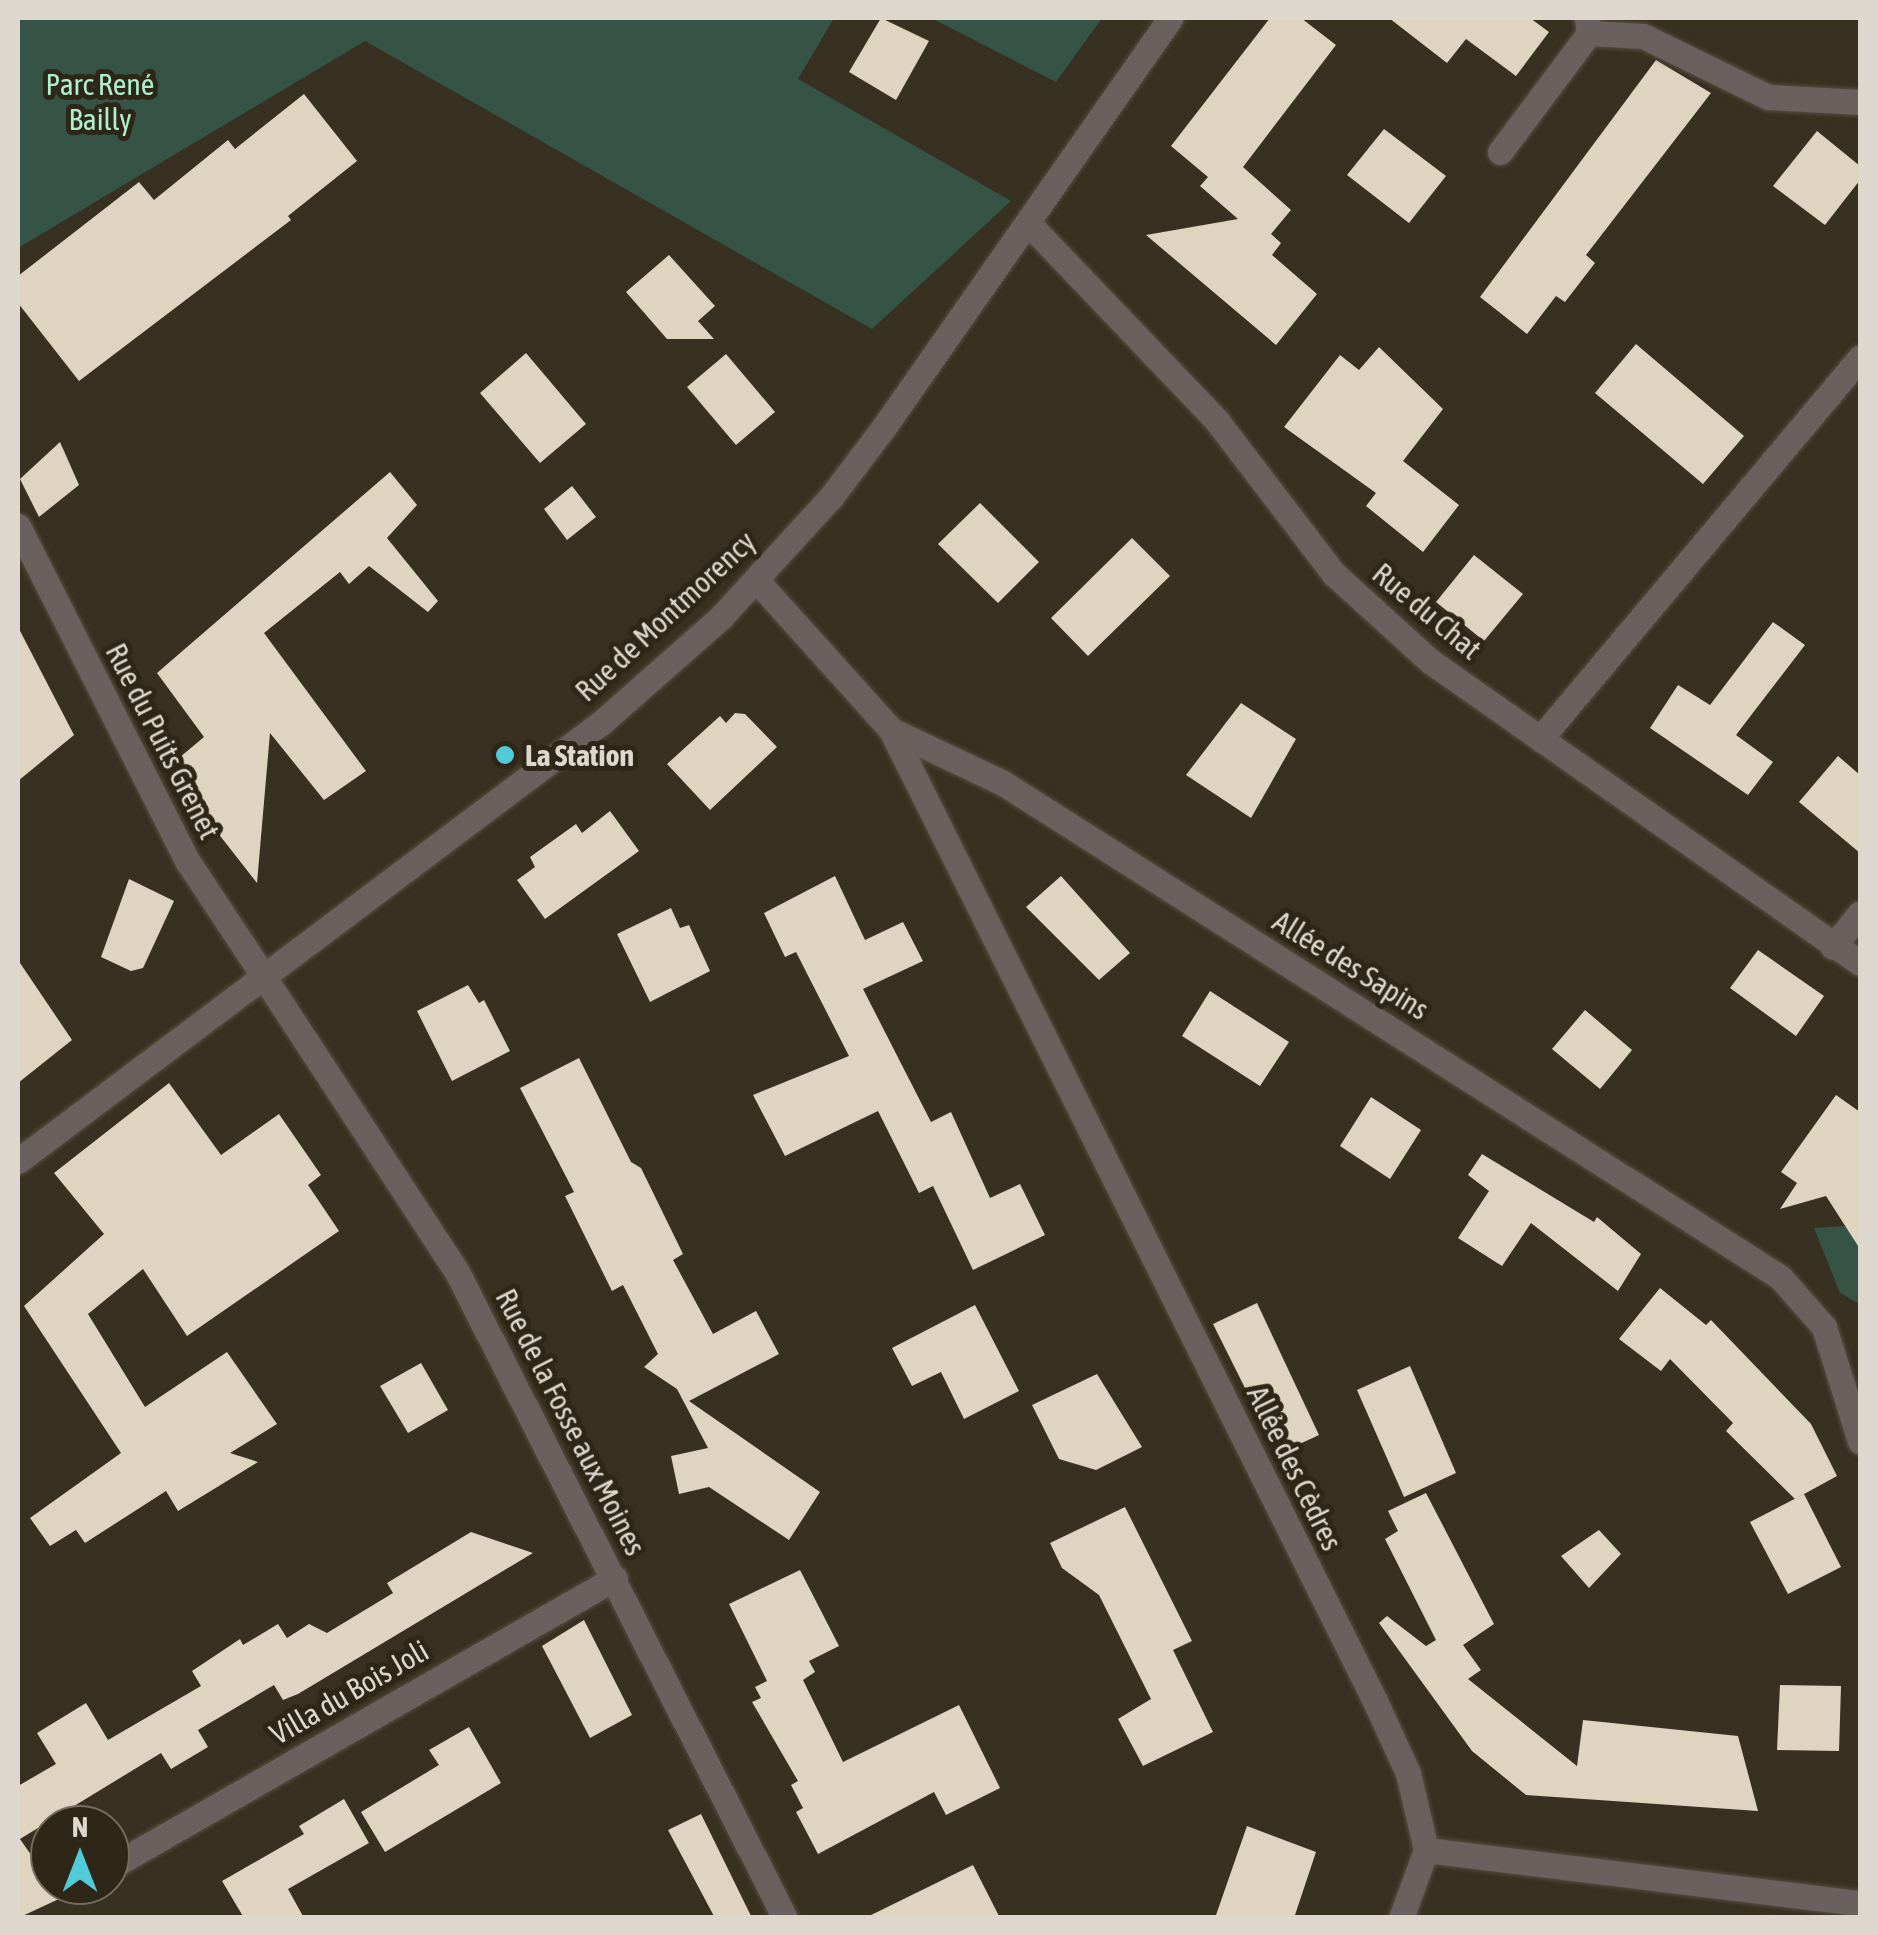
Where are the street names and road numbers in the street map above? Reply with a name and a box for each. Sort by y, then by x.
street label: Rue de Montmorency [568,523,762,709]
street label: Rue du Chat [1365,555,1489,667]
street label: Rue du Puits Grenet [98,637,228,845]
street label: Allée des Sapins [1266,903,1436,1027]
street label: Rue de la Fosse aux Moines [488,1283,654,1561]
street label: Allée des Cèdres [1240,1380,1350,1556]
street label: Villa du Bois Joli [263,1632,435,1752]

